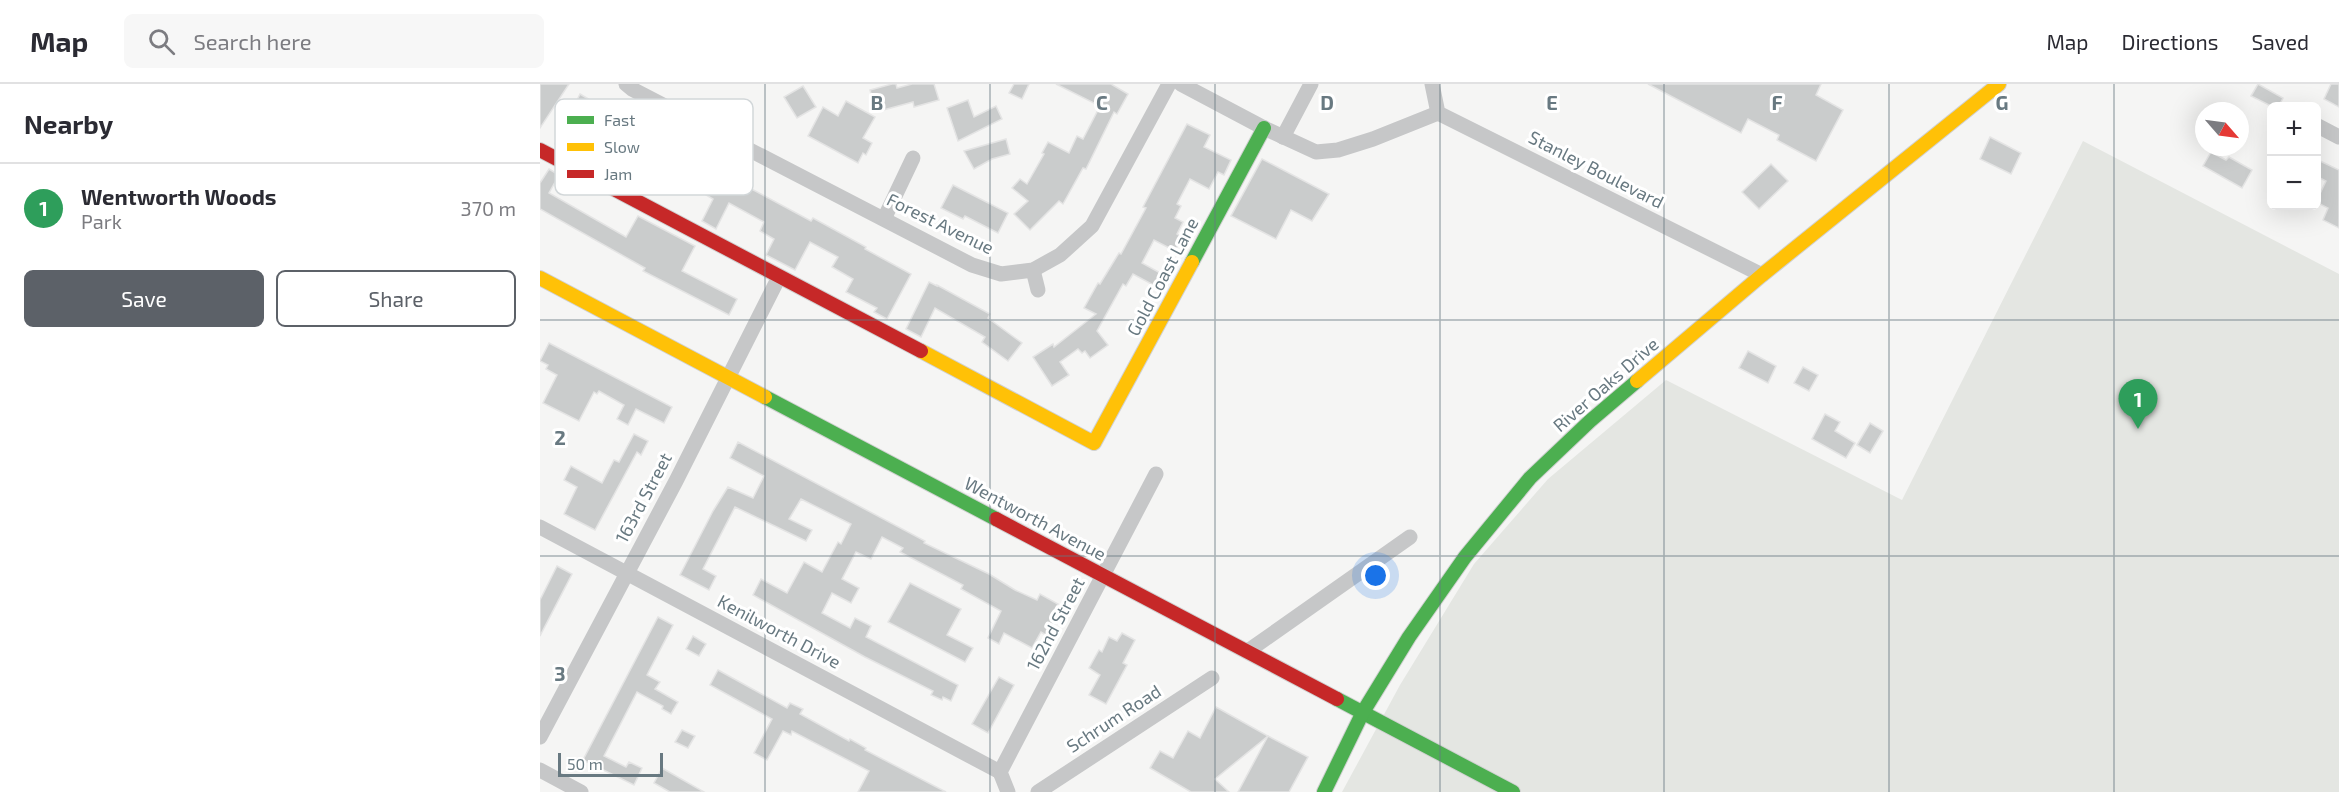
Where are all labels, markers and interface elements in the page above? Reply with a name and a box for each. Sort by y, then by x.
search box [124,14,544,68]
text: Map [30,24,88,58]
icon: search [145,25,178,58]
text: Search here [193,28,312,54]
text: Map [2046,29,2089,54]
text: Directions [2122,29,2218,54]
text: Saved [2251,29,2309,54]
text: B [871,90,883,114]
text: C [1096,90,1108,114]
text: D [1320,90,1334,114]
text: E [1546,90,1558,114]
text: F [1771,90,1783,114]
text: G [1996,90,2008,114]
legend [555,99,753,195]
north arrow [2195,102,2249,156]
map controls [2267,102,2321,210]
button: + [2267,102,2321,156]
text: Nearby [24,108,113,139]
text: Fast [604,110,635,129]
street label: Stanley Boulevard [1525,126,1668,213]
text: Slow [604,137,640,156]
button: − [2267,156,2321,210]
text: Jam [604,164,632,183]
text: Wentworth Woods [81,183,276,209]
street label: Forest Avenue [883,188,997,258]
text: 1 [39,196,48,220]
text: 370 m [461,196,516,220]
text: Park [81,209,122,233]
street label: Gold Coast Lane [1122,214,1203,339]
button: Save [24,270,264,327]
button: Share [276,270,516,327]
street label: River Oaks Drive [1548,332,1663,436]
pin: 1 [2118,380,2158,429]
text: 2 [554,425,566,449]
street label: 163rd Street [610,449,676,546]
street label: Wentworth Avenue [961,472,1110,565]
your location [1361,561,1390,590]
street label: 162nd Street [1021,573,1089,674]
street label: Kenilworth Drive [714,589,845,673]
text: 3 [554,661,566,685]
street label: Schrum Road [1062,680,1165,757]
scale bar [558,750,663,778]
text: 50 m [567,754,603,773]

